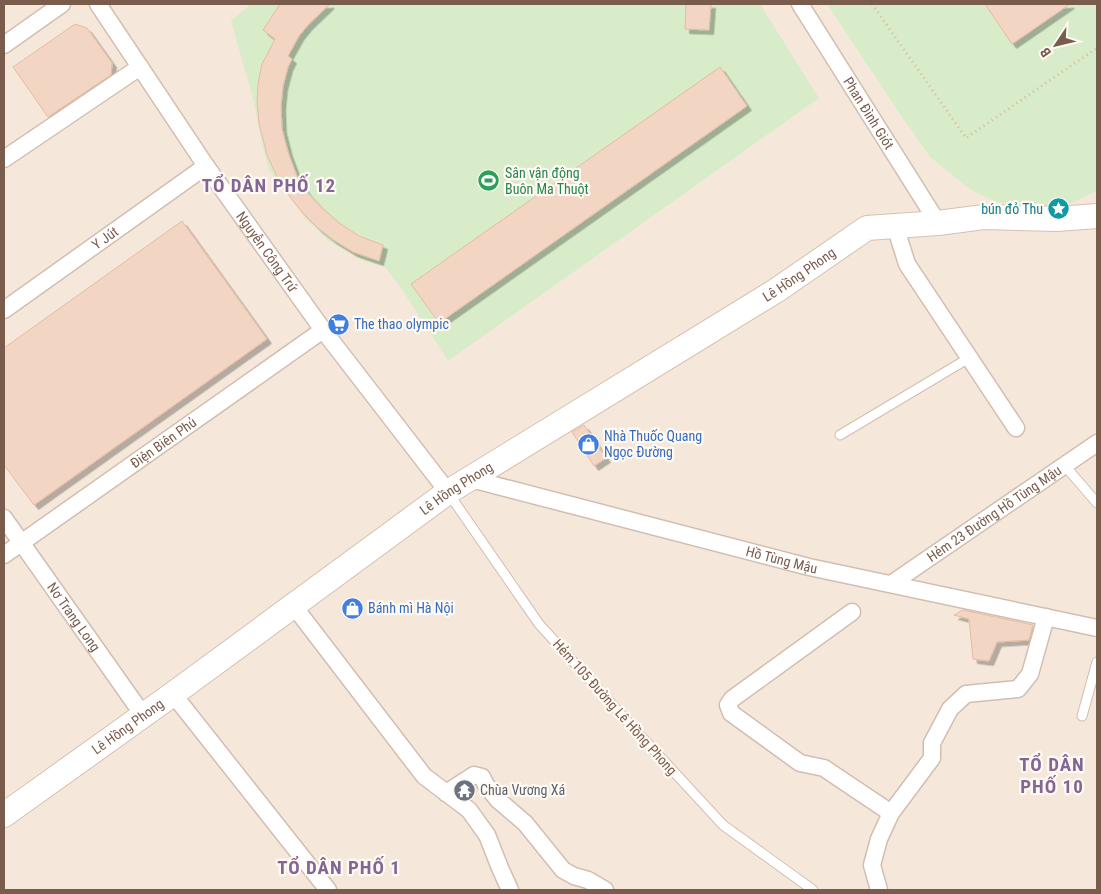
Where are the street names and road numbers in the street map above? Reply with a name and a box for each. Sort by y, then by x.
street label: Phan Đình Giót [840,74,897,152]
street label: Nguyễn Công Trứ [233,208,301,295]
street label: Y Jút [89,223,121,253]
street label: Lê Hồng Phong [760,244,838,305]
street label: Điện Biên Phủ [127,414,199,471]
street label: Lê Hồng Phong [416,458,496,518]
street label: Hẻm 23 Đường Hồ Tùng Mậu [924,462,1064,565]
street label: Hồ Tùng Mậu [744,543,819,577]
street label: Nơ Trang Long [44,579,104,654]
street label: Hẻm 105 Đường Lê Hồng Phong [550,636,680,778]
street label: Lê Hồng Phong [89,695,167,758]

